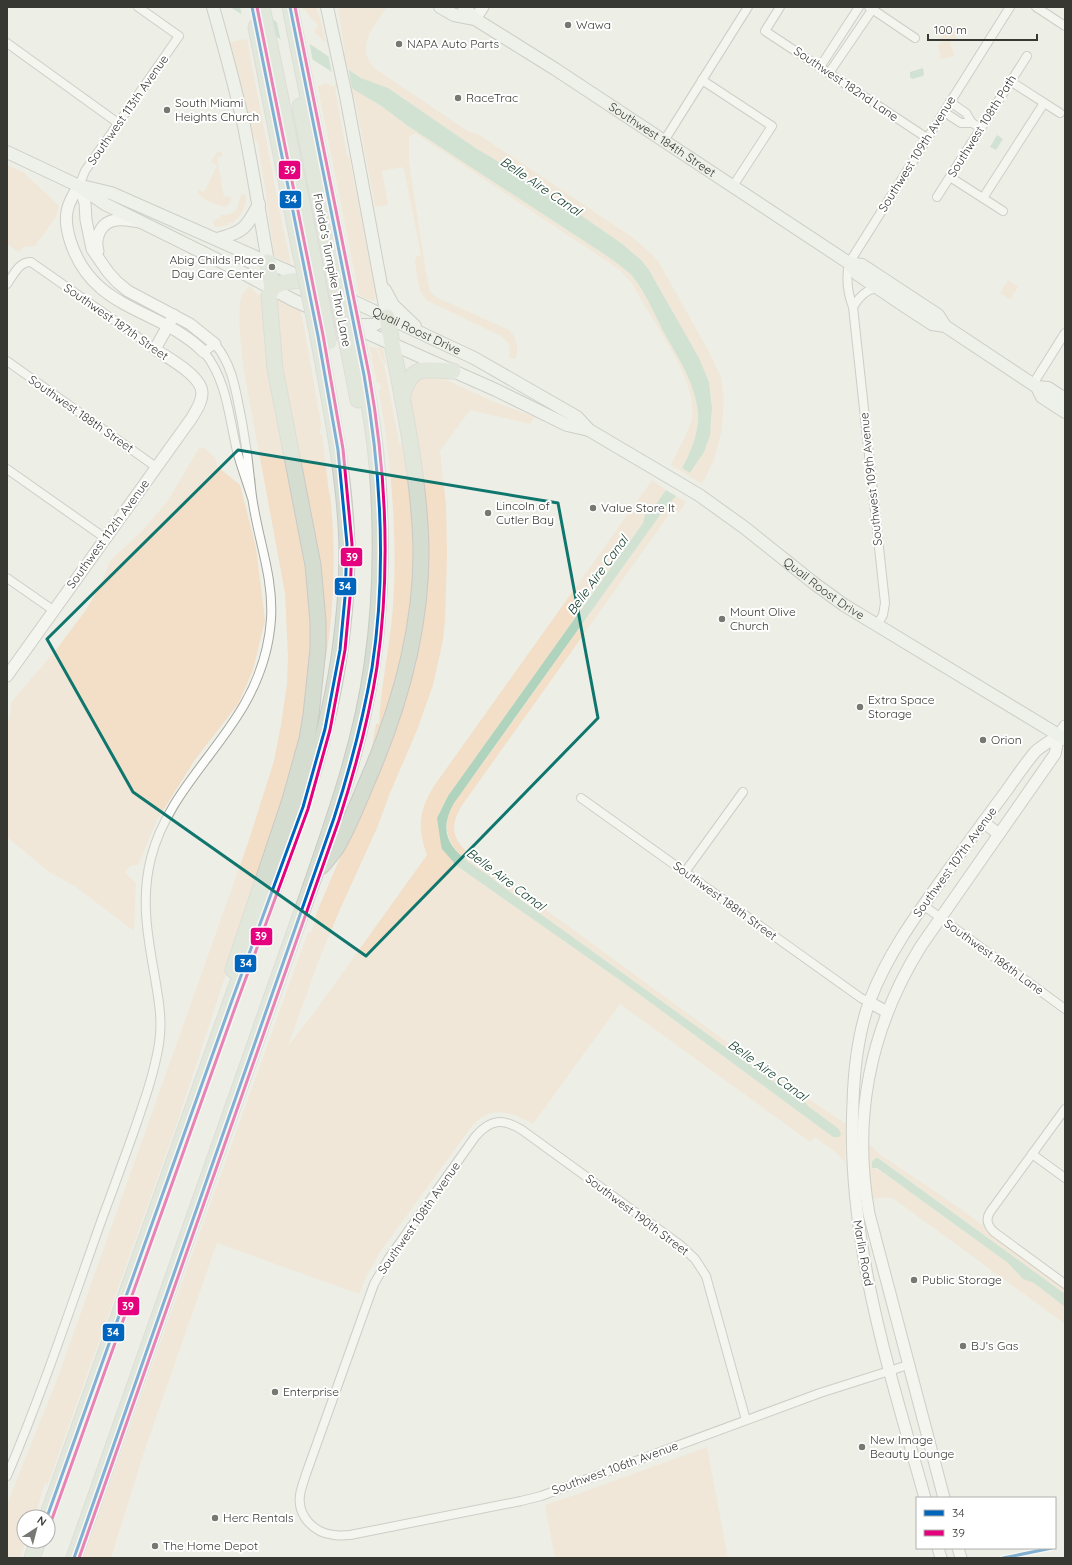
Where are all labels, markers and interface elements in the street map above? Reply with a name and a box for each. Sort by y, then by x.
scale bar [928,16,1037,42]
place label: Wawa [576,17,611,32]
marker: Wawa [563,20,573,30]
text: 100 m [934,22,967,37]
place label: NAPA Auto Parts [407,36,500,51]
marker: NAPA Auto Parts [394,39,404,49]
street label: Southwest 182nd Lane [791,43,902,124]
street label: Southwest 113th Avenue [84,52,171,168]
street label: Southwest 108th Path [944,72,1019,180]
place label: RaceTrac [466,90,518,105]
marker: RaceTrac [453,93,463,103]
street label: Southwest 109th Avenue [875,93,959,215]
place label: South Miami Heights Church [175,95,259,124]
street label: Southwest 184th Street [606,99,719,180]
marker: South Miami Heights Church [162,105,172,115]
water label: Belle Aire Canal [498,153,586,220]
line badge: 39 [278,160,301,180]
text: 39 [284,163,296,177]
line badge: 34 [279,190,302,209]
text: 34 [285,192,298,206]
street label: Florida's Turnpike Thru Lane [310,192,355,348]
place label: Abig Childs Place Day Care Center [169,252,264,281]
marker: Abig Childs Place Day Care Center [267,262,277,272]
street label: Southwest 187th Street [61,280,171,363]
street label: Quail Roost Drive [370,303,464,358]
street label: Southwest 188th Street [26,372,137,456]
street label: Southwest 109th Avenue [856,411,885,546]
street label: Southwest 112th Avenue [63,476,152,591]
place label: Lincoln of Cutler Bay [496,498,554,527]
place label: Value Store It [601,500,675,515]
marker: Value Store It [588,503,598,513]
marker: Lincoln of Cutler Bay [483,508,493,518]
water label: Belle Aire Canal [563,531,632,618]
line badge: 39 [340,547,363,567]
text: 39 [346,550,358,564]
street label: Quail Roost Drive [781,554,867,623]
line badge: 34 [334,577,357,596]
text: 34 [339,579,352,593]
place label: Mount Olive Church [730,604,796,633]
marker: Mount Olive Church [717,614,727,624]
place label: Extra Space Storage [868,692,935,721]
marker: Extra Space Storage [855,702,865,712]
place label: Orion [991,732,1022,747]
marker: Orion [978,735,988,745]
street label: Southwest 107th Avenue [910,803,1000,920]
water label: Belle Aire Canal [464,844,550,915]
street label: Southwest 188th Street [670,858,780,943]
street label: Southwest 186th Lane [942,915,1047,998]
line badge: 39 [250,927,273,946]
text: 39 [255,929,267,943]
line badge: 34 [234,954,257,973]
text: 34 [240,956,253,970]
water label: Belle Aire Canal [725,1036,812,1105]
street label: Southwest 108th Avenue [374,1158,463,1277]
street label: Southwest 190th Street [583,1171,692,1258]
street label: Marlin Road [850,1219,877,1287]
place label: Public Storage [922,1272,1002,1287]
marker: Public Storage [909,1275,919,1285]
line badge: 39 [117,1296,140,1316]
text: 39 [122,1299,134,1313]
line badge: 34 [102,1323,125,1342]
text: 34 [107,1325,120,1339]
place label: BJ’s Gas [971,1338,1019,1353]
marker: BJ’s Gas [958,1341,968,1351]
place label: Enterprise [283,1384,339,1399]
marker: Enterprise [270,1387,280,1397]
place label: New Image Beauty Lounge [870,1432,954,1461]
street label: Southwest 106th Avenue [549,1438,680,1497]
marker: New Image Beauty Lounge [857,1442,867,1452]
legend [916,1497,1056,1549]
text: 34 [952,1505,965,1520]
north arrow [16,1509,56,1549]
place label: Herc Rentals [223,1510,294,1525]
text: N [34,1513,49,1529]
marker: Herc Rentals [210,1513,220,1523]
text: 39 [952,1525,965,1540]
place label: The Home Depot [163,1538,258,1553]
marker: The Home Depot [150,1541,160,1551]

